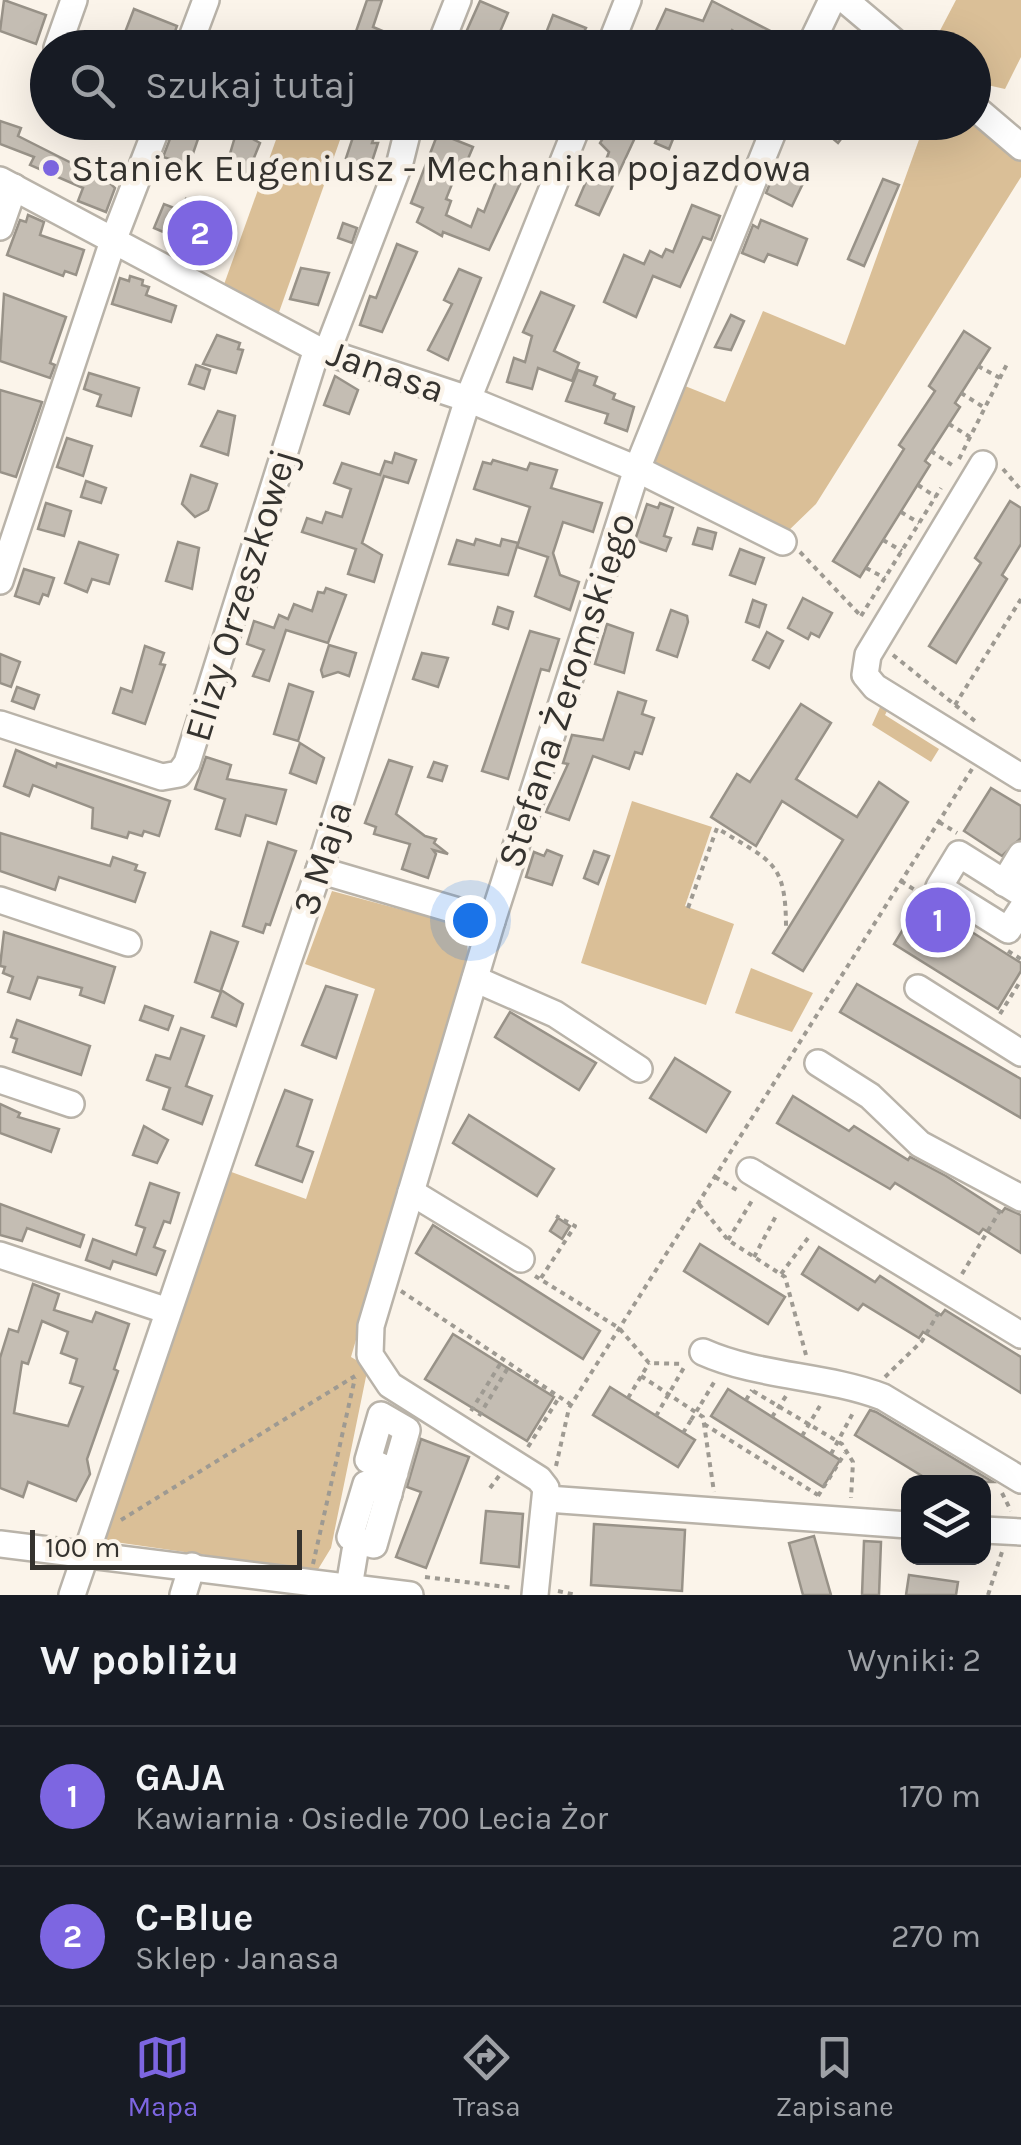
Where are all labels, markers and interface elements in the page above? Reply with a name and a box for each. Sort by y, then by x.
search box [30,30,991,140]
icon: search [65,58,120,113]
text: Szukaj tutaj [145,63,357,108]
place label: Staniek Eugeniusz - Mechanika pojazdowa [71,146,812,191]
marker: Staniek Eugeniusz - Mechanika pojazdowa [40,157,62,179]
pin: 2 [168,196,232,270]
street label: Janasa [321,331,450,412]
street label: Elizy Orzeszkowej [175,444,306,747]
street label: Stefana Żeromskiego [488,507,645,873]
street label: 3 Maja [283,795,362,921]
pin: 1 [906,882,970,958]
your location [445,895,496,946]
map controls [901,1475,991,1565]
button: layers [901,1475,991,1565]
scale bar [30,1525,302,1570]
text: 100 m [45,1531,120,1564]
text: W pobliżu [40,1635,239,1685]
text: Wyniki: 2 [848,1642,981,1679]
text: GAJA [135,1755,225,1800]
text: 1 [67,1778,78,1815]
text: 170 m [899,1778,981,1815]
text: Kawiarnia · Osiedle 700 Lecia Żor [135,1800,608,1837]
text: C-Blue [135,1895,253,1940]
text: 2 [63,1918,82,1955]
text: 270 m [891,1918,981,1955]
text: Sklep · Janasa [135,1940,339,1977]
tab: Mapa [127,2030,198,2123]
tab: Trasa [453,2030,521,2123]
tab: Zapisane [776,2030,894,2123]

